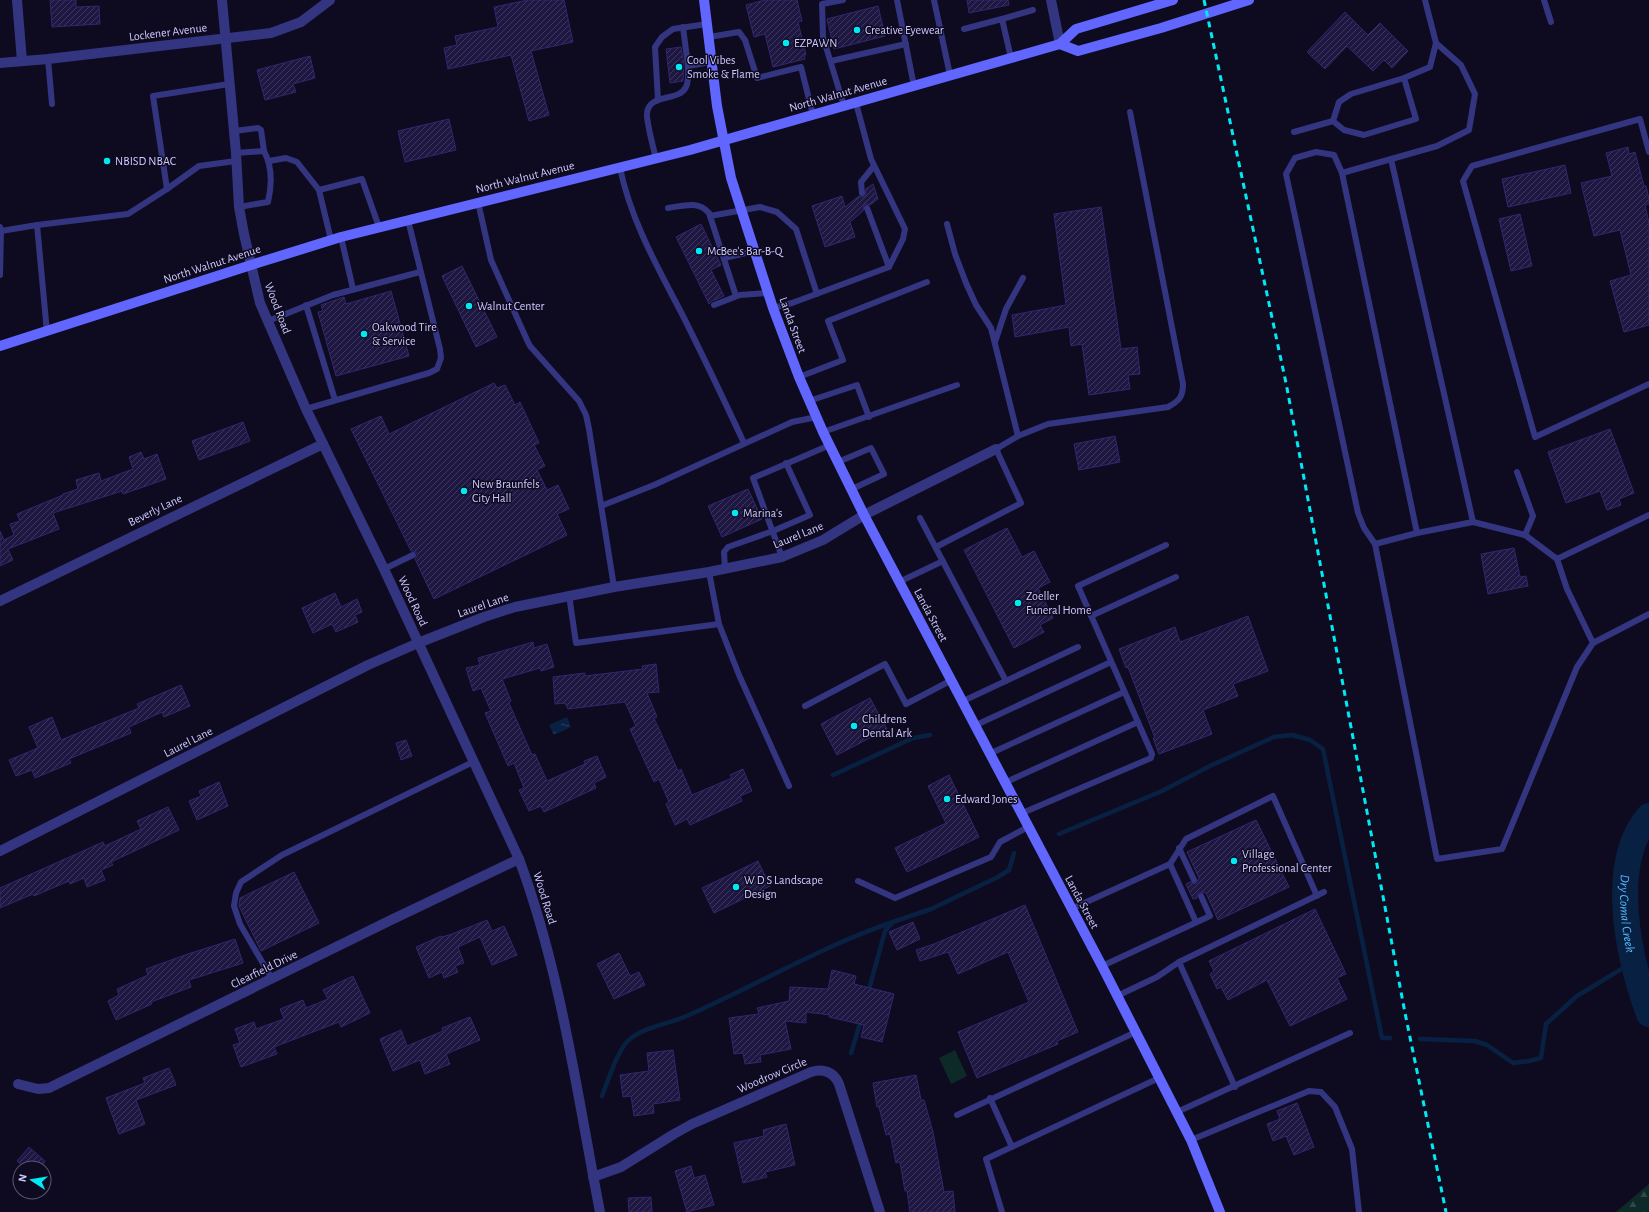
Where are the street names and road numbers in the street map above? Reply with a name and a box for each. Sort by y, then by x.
street label: Lockener Avenue [128,21,208,43]
street label: North Walnut Avenue [788,74,888,114]
street label: North Walnut Avenue [474,159,576,195]
street label: North Walnut Avenue [162,243,262,285]
street label: Wood Road [263,281,293,335]
street label: Landa Street [777,295,809,355]
street label: Beverly Lane [126,492,184,529]
street label: Laurel Lane [771,520,825,550]
street label: Wood Road [396,574,430,628]
street label: Landa Street [912,586,950,644]
street label: Laurel Lane [456,591,510,619]
street label: Laurel Lane [162,725,214,759]
street label: Wood Road [531,870,559,926]
street label: Landa Street [1063,873,1101,931]
street label: Clearfield Drive [229,948,299,990]
street label: Woodrow Circle [736,1055,808,1095]

